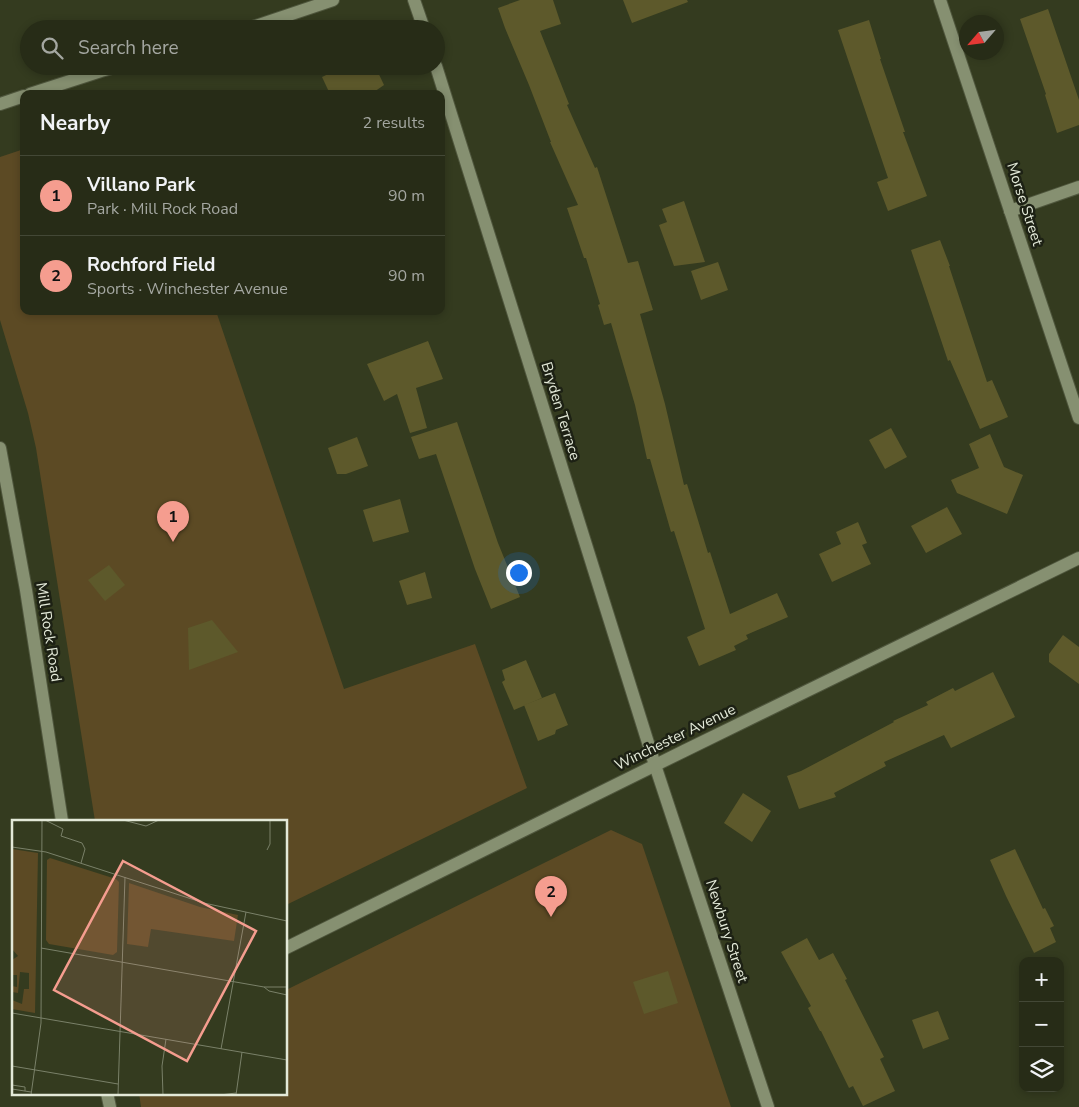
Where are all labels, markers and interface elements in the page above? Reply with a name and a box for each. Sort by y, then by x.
north arrow [959,15,1004,60]
search box [20,20,445,75]
icon: search [38,34,66,62]
text: Search here [78,35,179,61]
text: Nearby [40,109,110,137]
text: 2 results [363,112,425,134]
street label: Morse Street [1002,160,1048,249]
text: Villano Park [87,172,195,198]
text: 1 [51,185,61,207]
text: 90 m [388,185,425,207]
text: Park · Mill Rock Road [87,198,238,220]
text: Rochford Field [87,252,215,278]
text: 2 [51,265,61,287]
text: 90 m [388,265,425,287]
text: Sports · Winchester Avenue [87,278,288,300]
street label: Bryden Terrace [537,359,585,463]
pin: 1 [157,501,189,542]
your location [506,560,532,586]
street label: Mill Rock Road [31,581,67,683]
street label: Winchester Avenue [611,699,739,775]
inset map [12,820,288,1094]
pin: 2 [535,876,567,917]
street label: Newbury Street [701,877,753,986]
map controls [1019,957,1064,1092]
button: + [1019,957,1064,1002]
button: − [1019,1002,1064,1047]
button: layers [1019,1047,1064,1092]

